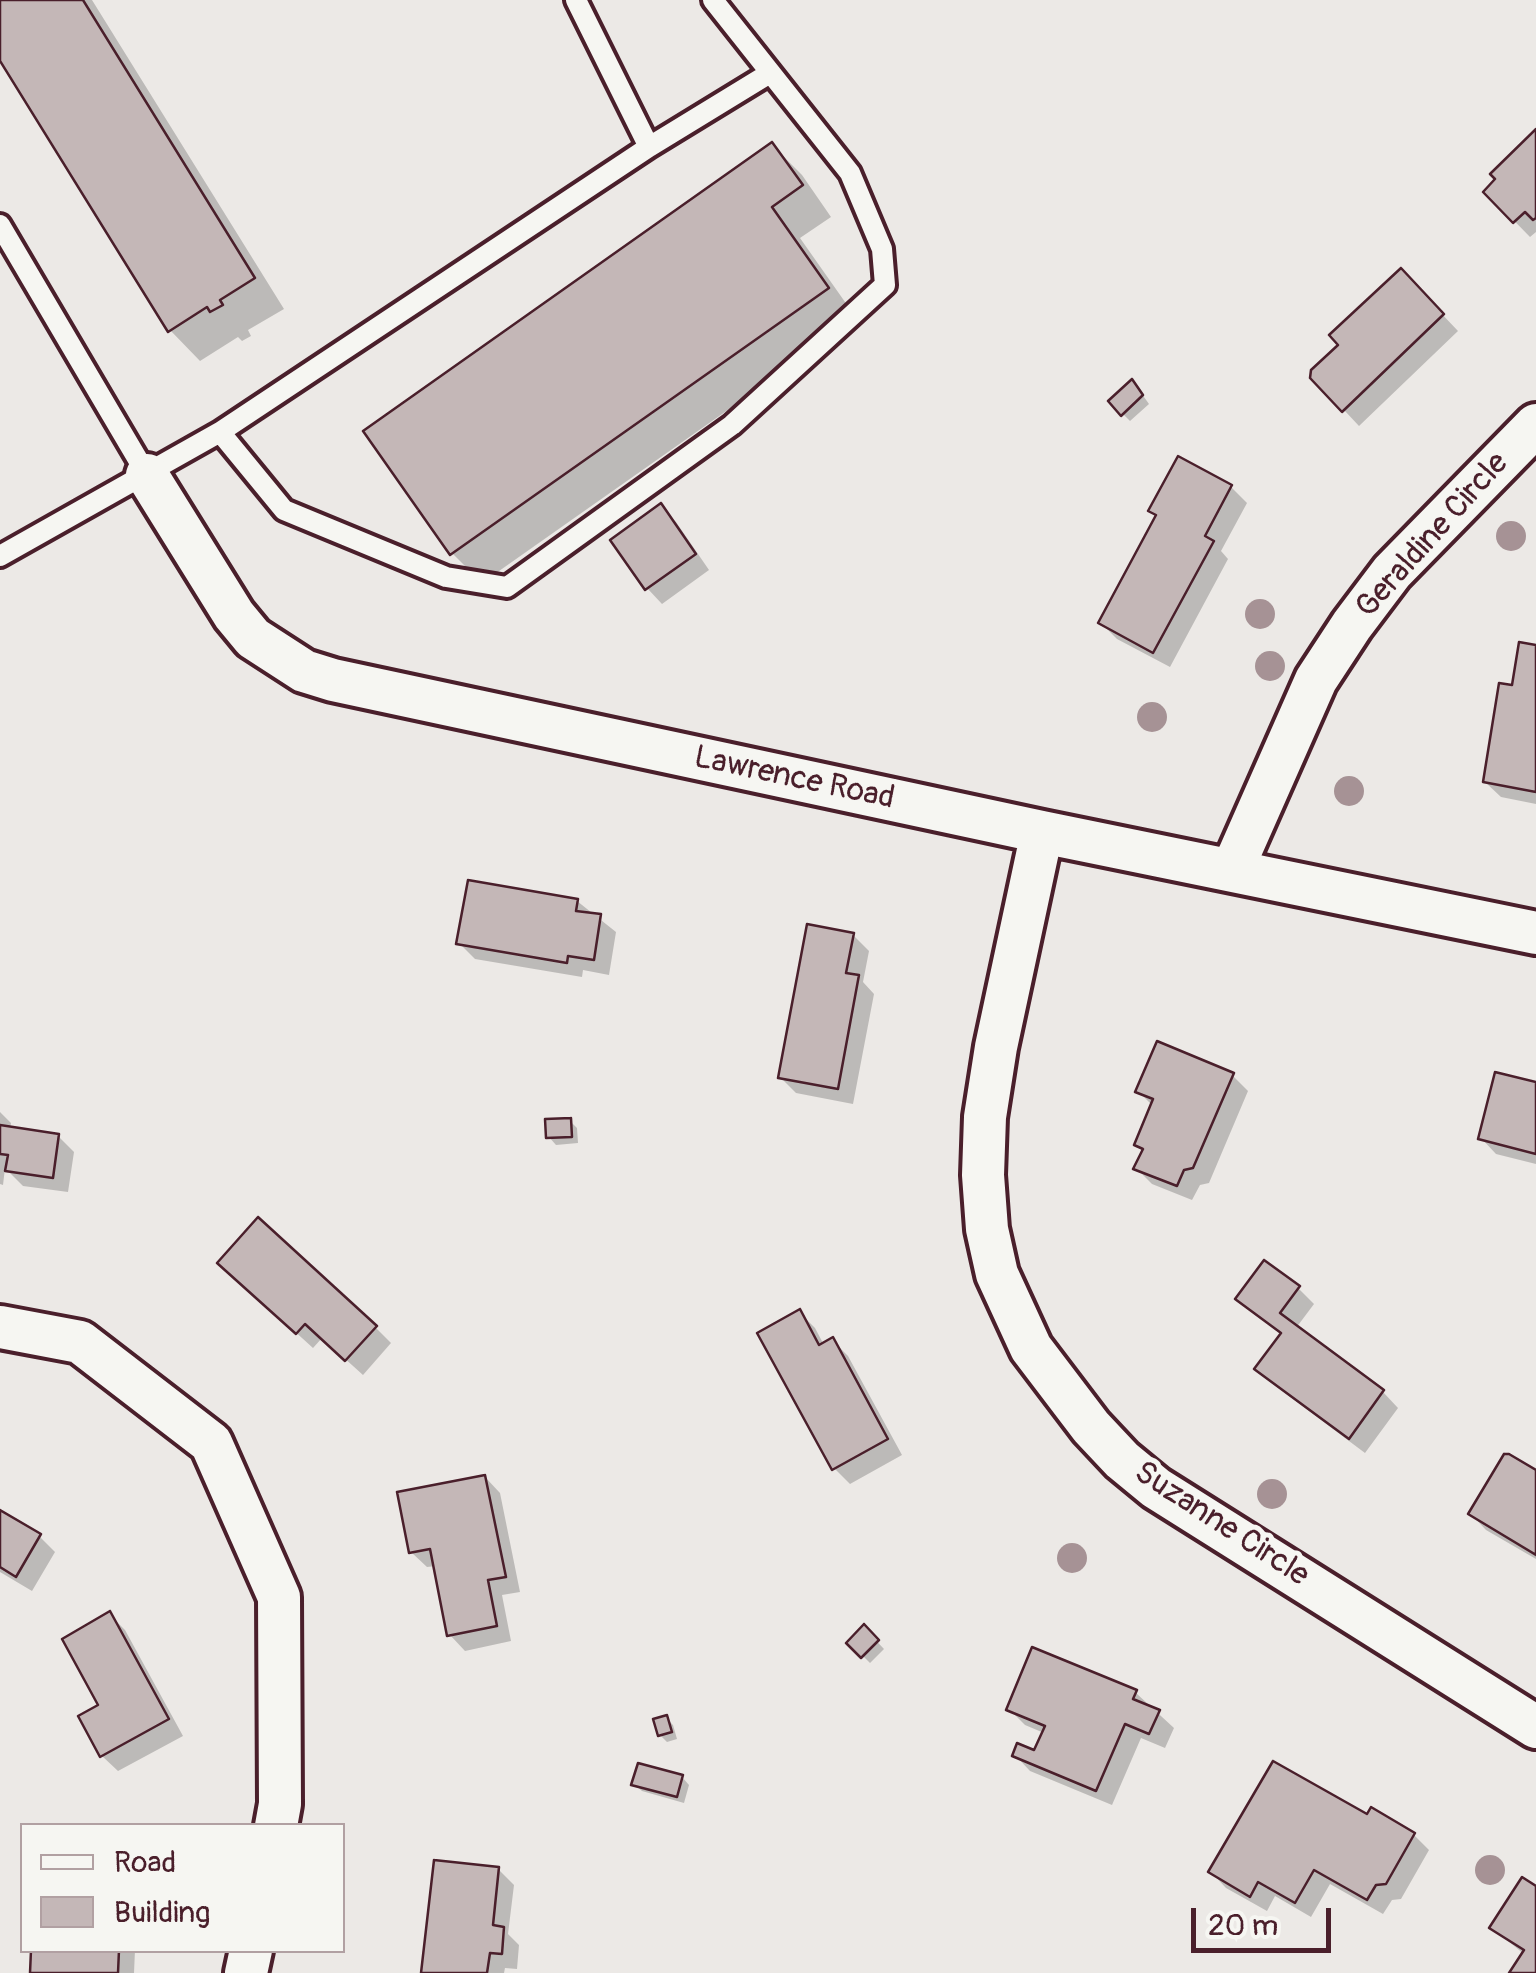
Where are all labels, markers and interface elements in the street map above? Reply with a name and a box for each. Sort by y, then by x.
street label: Geraldine Circle [1349,445,1517,627]
street label: Lawrence Road [690,739,898,819]
street label: Suzanne Circle [1126,1454,1316,1596]
legend [20,1823,345,1953]
text: Road [114,1844,176,1881]
scale bar [1196,1888,1336,1950]
text: Building [114,1894,210,1931]
text: 20 m [1208,1907,1278,1944]

